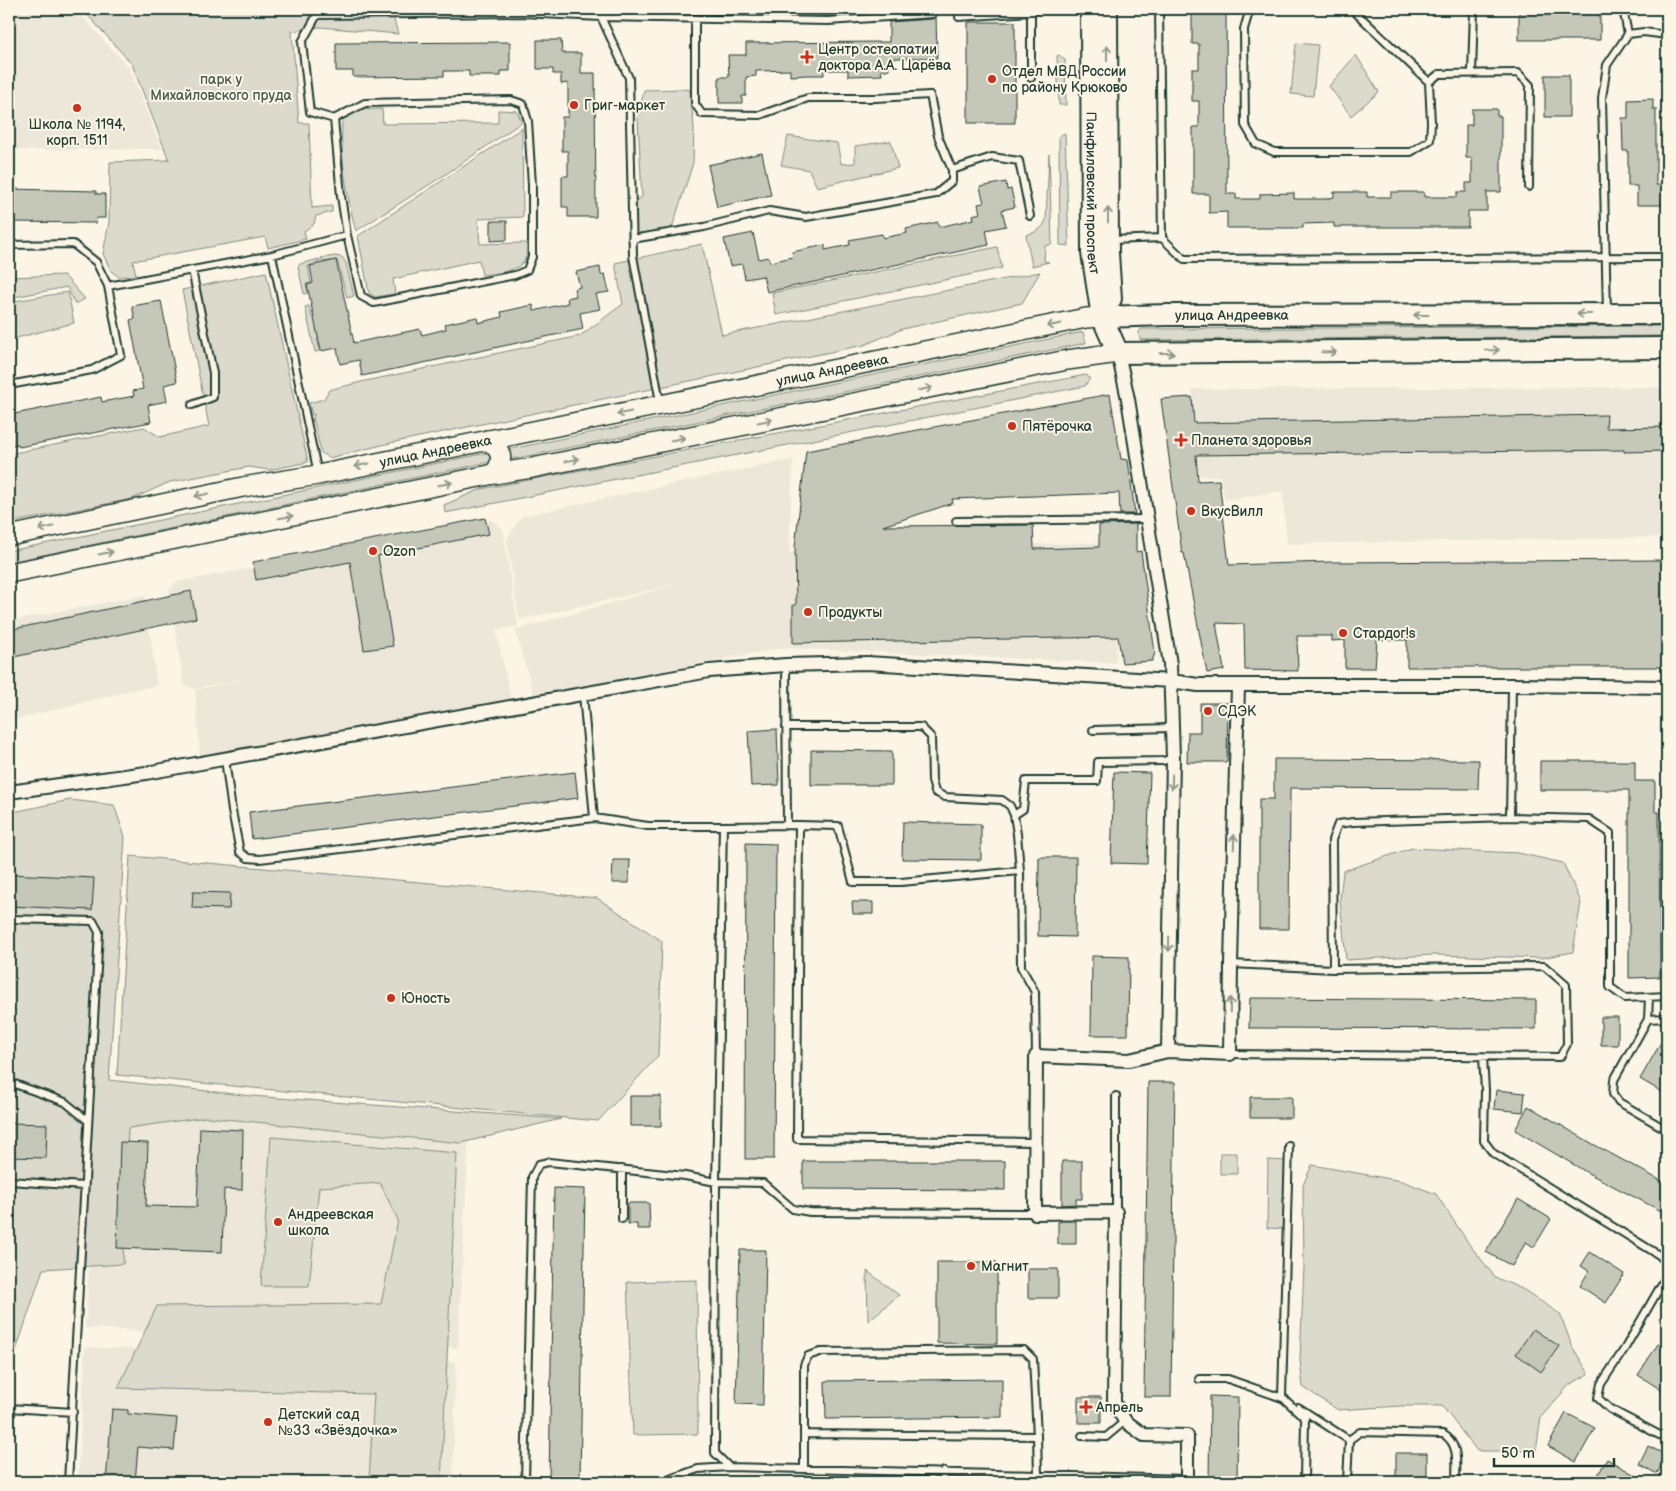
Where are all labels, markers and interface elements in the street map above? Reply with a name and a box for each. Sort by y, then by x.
place label: Центр остеопатии доктора А.А. Царёва [818,41,952,74]
one-way arrow [1102,45,1112,62]
marker: Центр остеопатии доктора А.А. Царёва [800,50,814,64]
place label: Отдел МВД России по району Крюково [1002,63,1127,96]
park label: парк у Михайловского пруда [150,71,292,104]
marker: Отдел МВД России по району Крюково [986,73,998,85]
place label: Григ-маркет [584,97,666,114]
marker: Григ-маркет [568,99,580,111]
marker: Школа № 1194, корп. 1511 [71,102,83,114]
street label: Панфиловский проспект [1082,112,1103,276]
place label: Школа № 1194, корп. 1511 [29,116,125,149]
one-way arrow [1103,208,1113,224]
street label: улица Андреевка [1175,307,1290,324]
one-way arrow [1576,309,1592,319]
one-way arrow [1413,310,1430,320]
one-way arrow [1046,321,1062,330]
one-way arrow [1484,345,1500,355]
one-way arrow [1321,347,1337,357]
one-way arrow [1158,348,1175,358]
street label: улица Андреевка [775,350,891,390]
one-way arrow [916,384,932,393]
one-way arrow [617,409,633,418]
one-way arrow [757,416,773,425]
place label: Пятёрочка [1022,418,1093,435]
marker: Пятёрочка [1006,420,1018,432]
street label: улица Андреевка [378,432,494,471]
place label: Планета здоровья [1191,432,1312,449]
one-way arrow [669,433,685,443]
marker: Планета здоровья [1175,434,1187,446]
one-way arrow [564,455,580,464]
one-way arrow [354,461,370,471]
one-way arrow [436,479,452,488]
one-way arrow [195,491,211,501]
place label: ВкусВилл [1201,503,1263,520]
marker: ВкусВилл [1185,505,1197,517]
one-way arrow [277,511,293,521]
one-way arrow [39,524,55,533]
place label: Ozon [383,543,416,560]
marker: Ozon [367,545,379,557]
one-way arrow [97,548,113,558]
place label: Продукты [818,604,882,621]
marker: Продукты [802,606,814,618]
place label: Стардог!s [1353,625,1416,642]
marker: Стардог!s [1337,627,1349,639]
place label: СДЭК [1218,703,1257,720]
marker: СДЭК [1202,705,1214,717]
one-way arrow [1167,774,1177,790]
one-way arrow [1229,835,1239,851]
one-way arrow [1165,936,1174,952]
place label: Юность [401,990,450,1007]
marker: Юность [385,992,397,1004]
one-way arrow [1225,997,1235,1014]
place label: Андреевская школа [287,1206,374,1239]
marker: Андреевская школа [272,1216,284,1228]
place label: Магнит [981,1258,1029,1275]
marker: Магнит [965,1260,977,1272]
place label: Апрель [1095,1399,1143,1416]
marker: Апрель [1080,1401,1092,1413]
place label: Детский сад №33 «Звёздочка» [278,1406,398,1439]
marker: Детский сад №33 «Звёздочка» [262,1416,274,1428]
scale bar [1494,1436,1614,1468]
text: 50 m [1501,1444,1535,1463]

